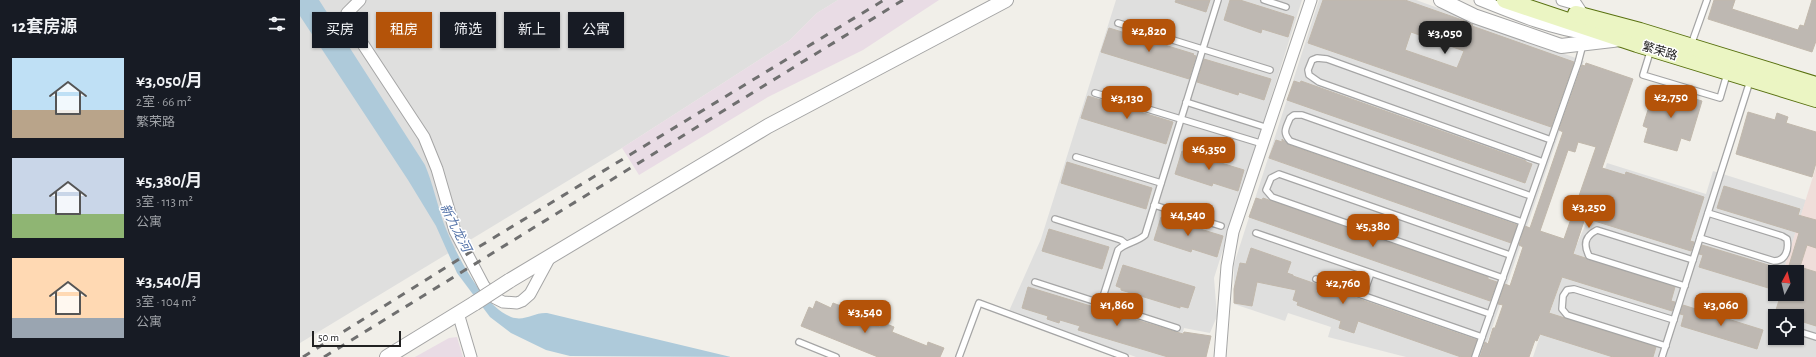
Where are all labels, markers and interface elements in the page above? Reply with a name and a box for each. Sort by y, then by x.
chip: 买房 [312,12,368,48]
chip: 租房 [376,12,432,48]
chip: 筛选 [440,12,496,48]
chip: 新上 [504,12,560,48]
chip: 公寓 [568,12,624,48]
icon: filters [266,13,288,35]
text: 12套房源 [12,18,77,35]
pin: ¥2,820 [1116,19,1182,53]
pin: ¥3,050 [1412,21,1478,55]
text: ¥2,820 [1131,25,1167,38]
text: ¥3,050 [1428,27,1462,40]
street label: 繁荣路 [1641,39,1679,62]
text: ¥3,050/月 [136,72,203,89]
icon: home [44,74,92,122]
pin: ¥2,750 [1638,85,1704,119]
pin: ¥3,130 [1094,86,1160,120]
text: ¥2,750 [1654,91,1688,104]
text: ¥3,130 [1111,92,1143,105]
text: 2室 · 66 m² [136,96,191,109]
text: 繁荣路 [136,116,175,129]
pin: ¥6,350 [1176,137,1242,171]
text: ¥6,350 [1192,143,1226,156]
text: ¥5,380/月 [136,172,203,189]
icon: home [44,174,92,222]
pin: ¥3,250 [1556,195,1622,229]
text: 3室 · 113 m² [136,196,193,209]
water label: 新九龙河 [437,201,475,257]
text: ¥3,250 [1572,201,1606,214]
pin: ¥4,540 [1155,203,1221,237]
text: ¥4,540 [1170,209,1206,222]
pin: ¥5,380 [1340,214,1406,248]
text: 公寓 [136,216,162,229]
text: ¥5,380 [1356,220,1390,233]
north arrow [1768,265,1804,301]
map controls [1768,265,1804,345]
pin: ¥2,760 [1310,271,1376,305]
text: ¥3,540/月 [136,272,203,289]
icon: home [44,274,92,322]
text: ¥2,760 [1326,277,1360,290]
pin: ¥1,860 [1084,293,1150,327]
pin: ¥3,060 [1688,293,1754,327]
text: 3室 · 104 m² [136,296,196,309]
text: ¥1,860 [1100,299,1134,312]
text: ¥3,060 [1703,299,1739,312]
pin: ¥3,540 [832,300,898,334]
text: ¥3,540 [848,306,882,319]
button: locate [1768,309,1804,345]
text: 公寓 [136,316,162,329]
scale bar [312,329,401,348]
text: 50 m [318,332,339,343]

